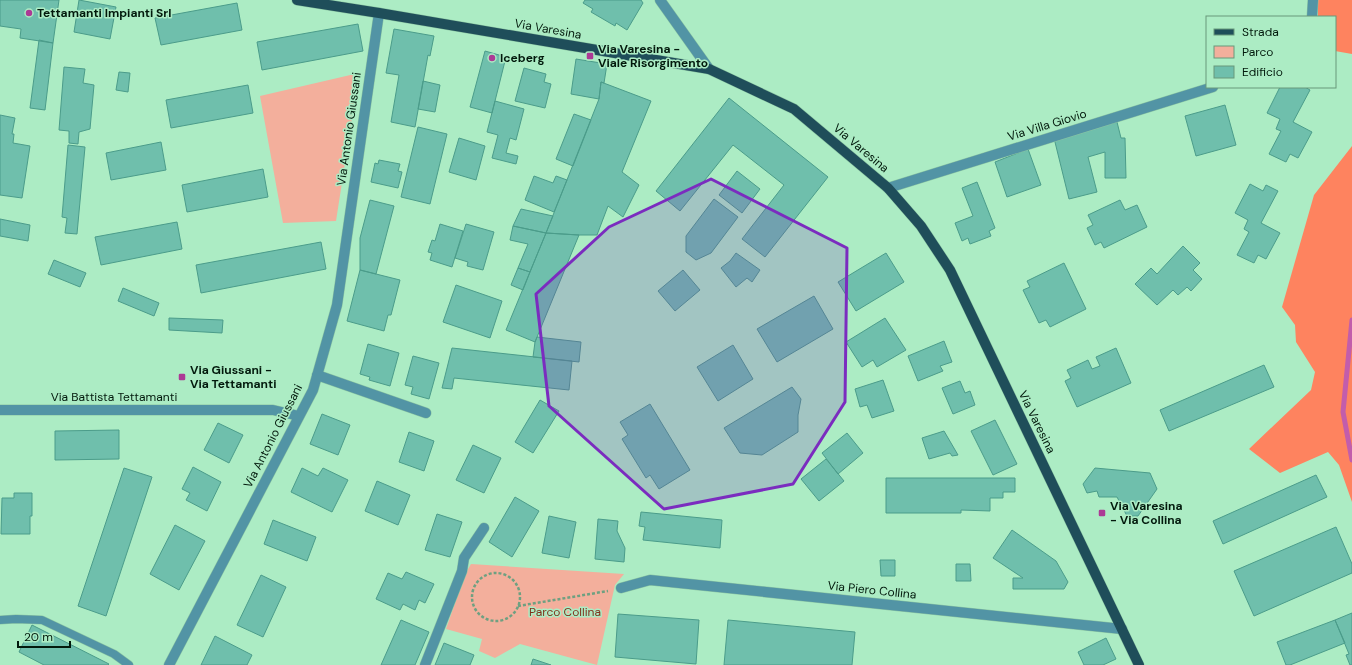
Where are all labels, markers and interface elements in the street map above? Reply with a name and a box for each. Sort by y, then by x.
place label: Tettamanti Impianti Srl [37,5,172,21]
marker: Tettamanti Impianti Srl [24,8,34,18]
street label: Via Varesina [513,15,583,43]
legend [1206,16,1336,88]
text: Strada [1242,24,1279,40]
place label: Via Varesina - Viale Risorgimento [598,41,708,71]
text: Parco [1242,44,1273,60]
place label: Iceberg [500,50,545,66]
marker: Via Varesina - Viale Risorgimento [585,51,595,61]
marker: Iceberg [487,53,497,63]
text: Edificio [1242,64,1283,80]
street label: Via Antonio Giussani [333,71,365,187]
street label: Via Villa Giovio [1006,105,1088,145]
street label: Via Varesina [830,120,892,176]
place label: Via Giussani - Via Tettamanti [190,362,276,392]
marker: Via Giussani - Via Tettamanti [177,372,187,382]
street label: Via Antonio Giussani [240,381,306,491]
street label: Via Varesina [1015,388,1059,456]
street label: Via Battista Tettamanti [51,389,177,405]
place label: Via Varesina - Via Collina [1110,498,1183,528]
marker: Via Varesina - Via Collina [1097,508,1107,518]
street label: Via Piero Collina [827,577,917,603]
park label: Parco Collina [529,604,601,620]
scale bar [18,623,70,649]
text: 20 m [24,629,53,645]

